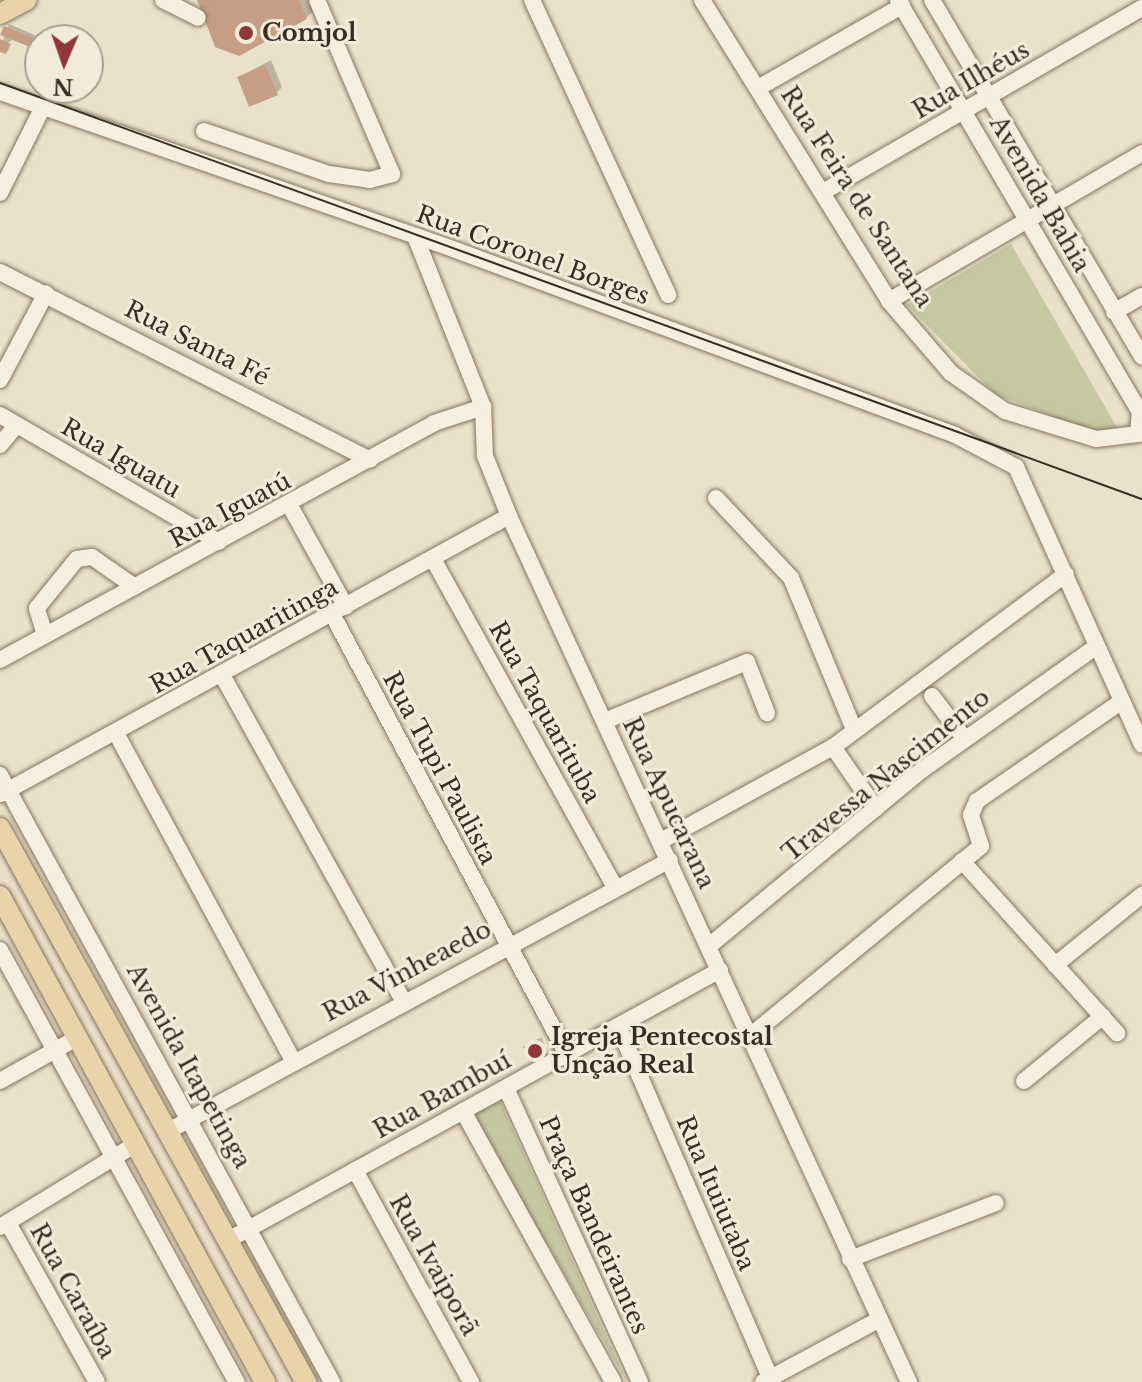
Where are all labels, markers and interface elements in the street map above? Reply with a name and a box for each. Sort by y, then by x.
place label: Comjol [262,19,356,47]
north arrow [24,24,104,104]
marker: Comjol [237,24,255,42]
street label: Rua Ilhéus [907,35,1035,125]
text: N [52,73,74,100]
street label: Rua Feira de Santana [775,81,939,313]
street label: Avenida Bahia [984,111,1096,277]
street label: Rua Coronel Borges [412,199,654,311]
street label: Rua Santa Fé [120,294,274,392]
street label: Rua Iguatu [56,412,186,504]
street label: Rua Iguatú [164,466,296,554]
street label: Rua Taquaritinga [145,572,343,700]
street label: Rua Taquarituba [483,616,607,808]
street label: Rua Tupi Paulista [377,666,503,870]
street label: Travessa Nascimento [777,682,995,868]
street label: Rua Apucarana [616,712,722,894]
street label: Rua Vinheaedo [317,914,497,1028]
street label: Avenida Itapetinga [121,959,257,1173]
place label: Igreja Pentecostal Unção Real [551,1023,773,1079]
marker: Igreja Pentecostal Unção Real [526,1042,544,1060]
street label: Rua Bambuí [368,1045,516,1145]
street label: Rua Ituiutaba [670,1111,762,1275]
street label: Praça Bandeirantes [533,1112,655,1338]
street label: Rua Ivaiporã [383,1189,485,1341]
street label: Rua Caraíba [24,1218,122,1364]

